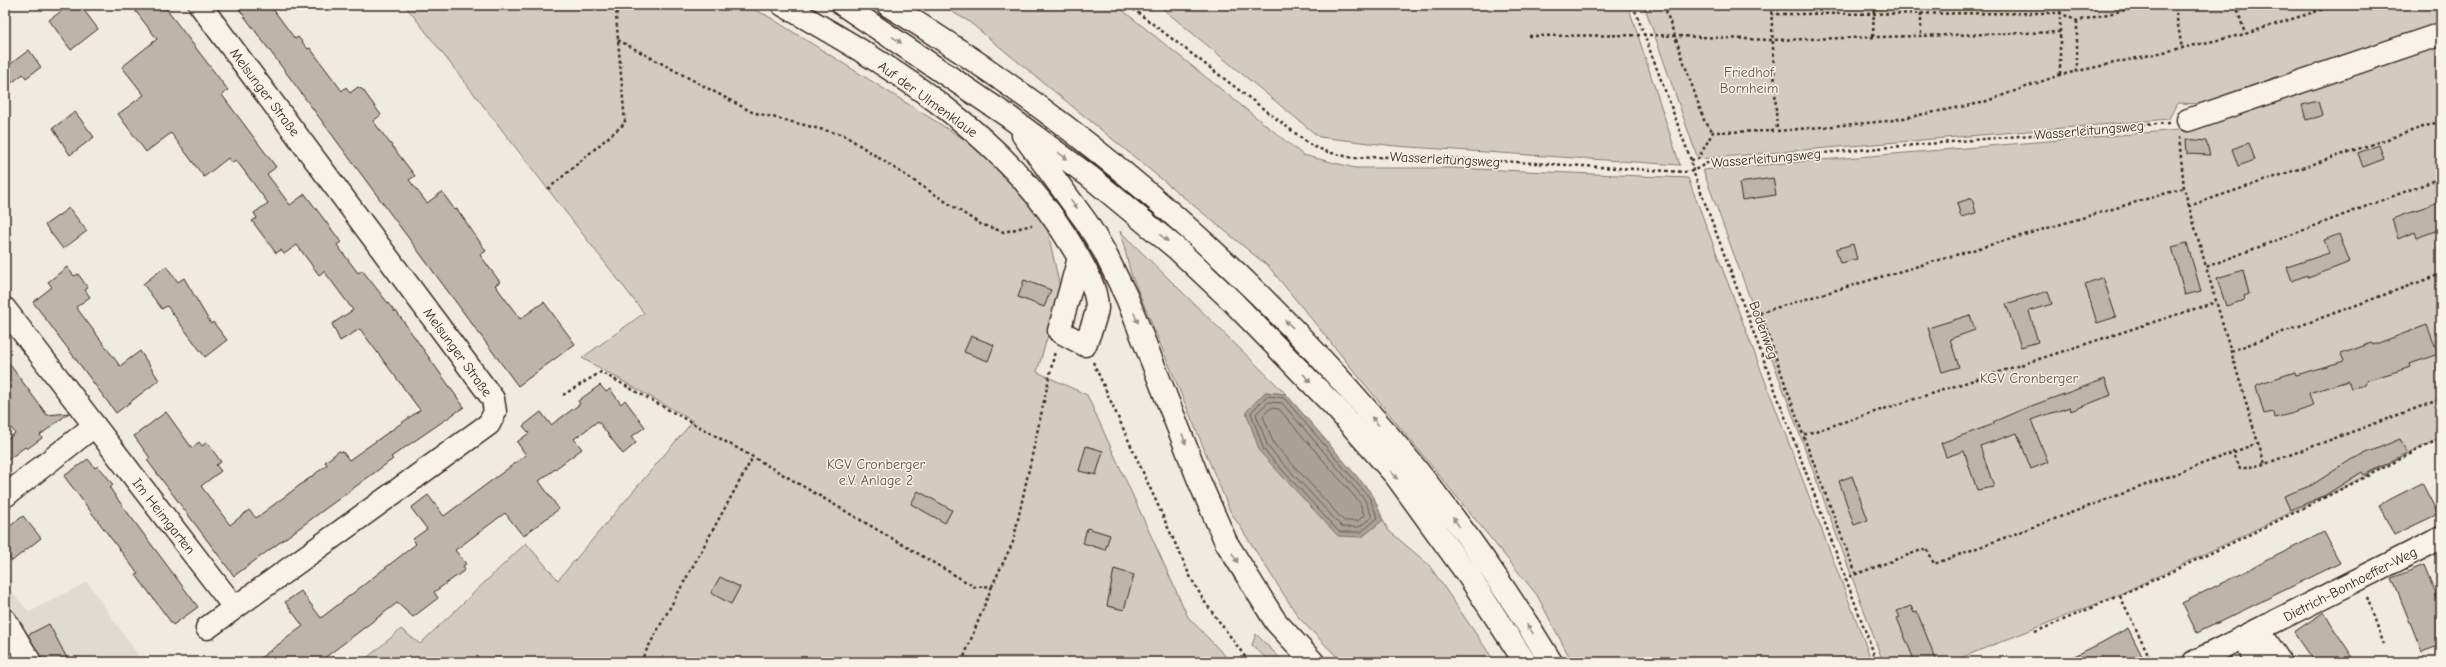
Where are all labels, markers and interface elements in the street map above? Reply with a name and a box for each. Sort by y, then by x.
one-way arrow [892,36,902,44]
street label: Melsunger Straße [226,45,303,140]
street label: Auf der Ulmenklaue [875,58,981,141]
park label: Friedhof Bornheim [1720,64,1778,97]
street label: Wasserleitungsweg [2033,117,2145,144]
street label: Wasserleitungsweg [1710,145,1822,172]
street label: Wasserleitungsweg [1389,148,1501,171]
one-way arrow [1058,152,1068,160]
one-way arrow [1070,199,1078,209]
one-way arrow [1159,233,1169,243]
street label: Bodenweg [1745,299,1782,362]
street label: Melsunger Straße [420,304,496,400]
one-way arrow [1133,313,1139,325]
one-way arrow [1284,320,1293,329]
park label: KGV Cronberger [1980,370,2079,387]
one-way arrow [1302,373,1312,383]
one-way arrow [1371,415,1380,426]
one-way arrow [1181,433,1187,445]
park label: KGV Cronberger e.V. Anlage 2 [827,456,926,489]
one-way arrow [1389,469,1398,480]
street label: Im Heimgarten [129,475,199,558]
one-way arrow [1452,517,1460,528]
street label: Dietrich-Bonhoeffer-Weg [2281,543,2420,626]
one-way arrow [1231,553,1239,563]
one-way arrow [1526,624,1534,634]

